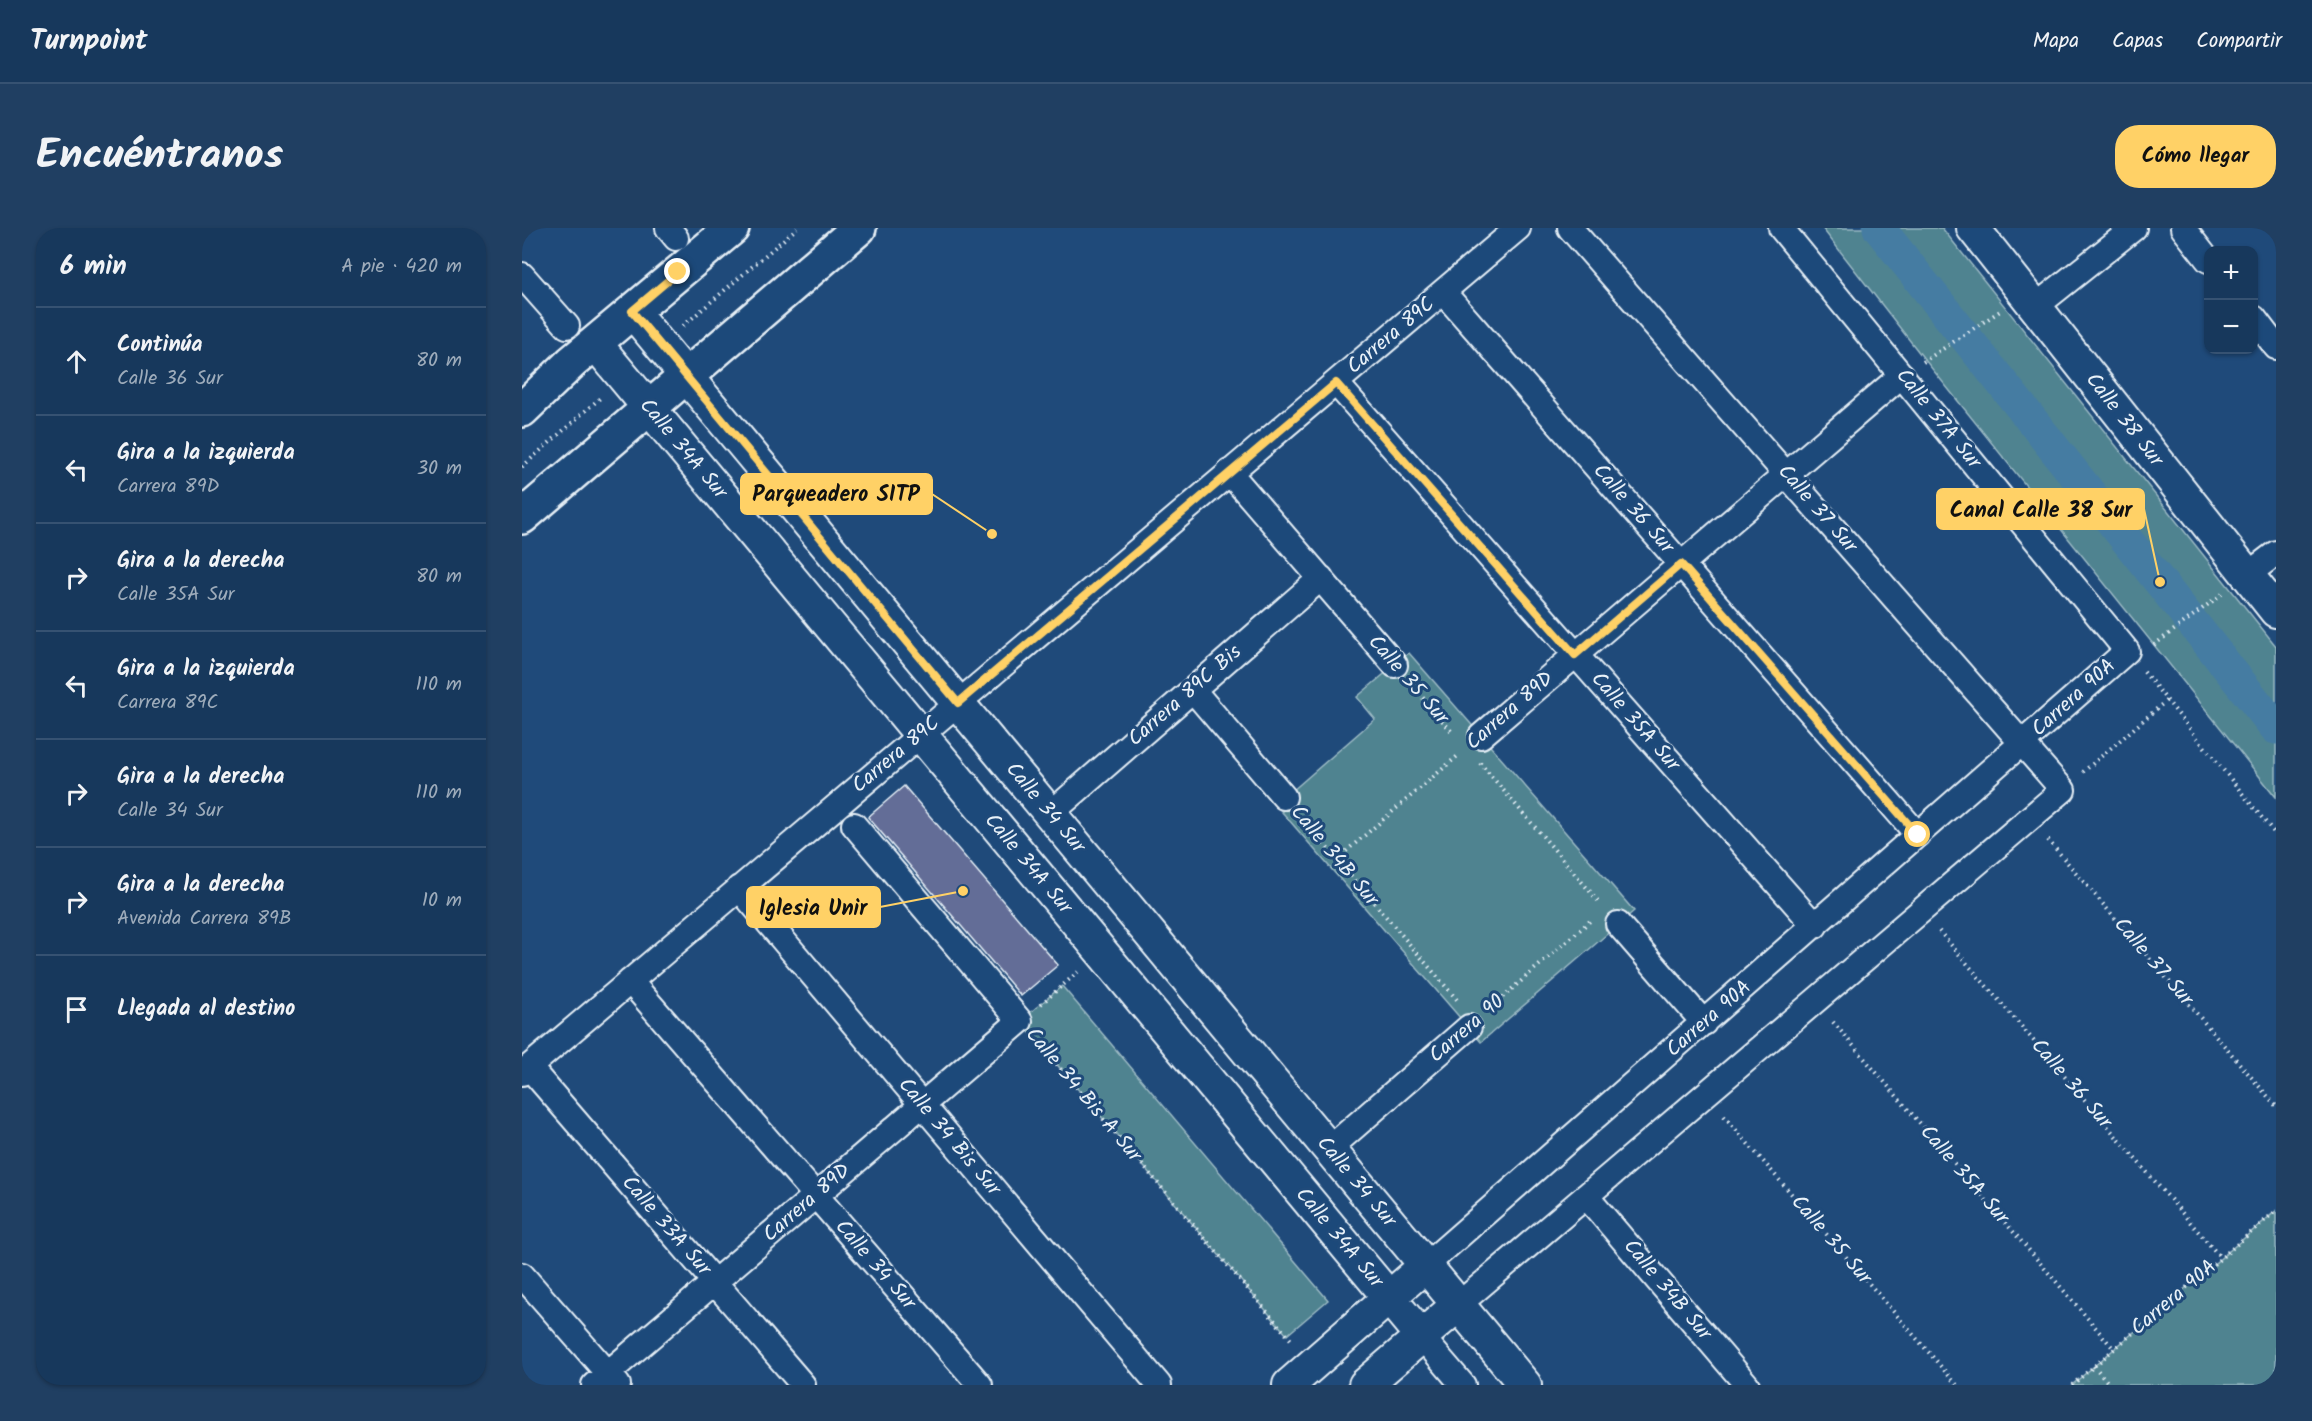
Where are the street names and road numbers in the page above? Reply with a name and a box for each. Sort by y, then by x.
street label: Carrera 89C [1340,289,1442,383]
street label: Calle 37A Sur [1887,361,1990,477]
street label: Calle 38 Sur [2077,366,2172,475]
street label: Calle 34A Sur [631,391,736,508]
street label: Calle 36 Sur [1584,456,1683,562]
street label: Calle 37 Sur [1769,457,1866,562]
street label: Calle 35 Sur [1359,627,1457,733]
street label: Carrera 89C Bis [1121,637,1250,755]
street label: Carrera 90A [2024,651,2124,745]
street label: Carrera 89D [1459,663,1561,759]
street label: Calle 35A Sur [1582,665,1689,780]
street label: Carrera 89C [845,708,947,802]
street label: Calle 34 Sur [997,755,1094,862]
street label: Calle 34B Sur [1281,798,1387,915]
street label: Calle 34A Sur [976,806,1081,923]
street label: Calle 37 Sur [2105,910,2202,1015]
street label: Carrera 90A [1659,972,1759,1066]
street label: Carrera 90 [1422,986,1512,1072]
street label: Calle 34 Bis A Sur [1016,1020,1150,1171]
street label: Calle 36 Sur [2022,1031,2121,1137]
street label: Calle 34 Bis Sur [889,1070,1009,1205]
street label: Calle 35A Sur [1911,1118,2018,1233]
street label: Calle 34 Sur [1308,1129,1405,1236]
street label: Carrera 89D [756,1155,858,1251]
street label: Calle 33A Sur [613,1168,720,1284]
street label: Calle 34A Sur [1287,1180,1392,1297]
street label: Calle 35 Sur [1782,1187,1880,1293]
street label: Calle 34 Sur [826,1212,924,1318]
street label: Calle 34B Sur [1614,1232,1720,1349]
street label: Carrera 90A [2123,1252,2225,1344]

